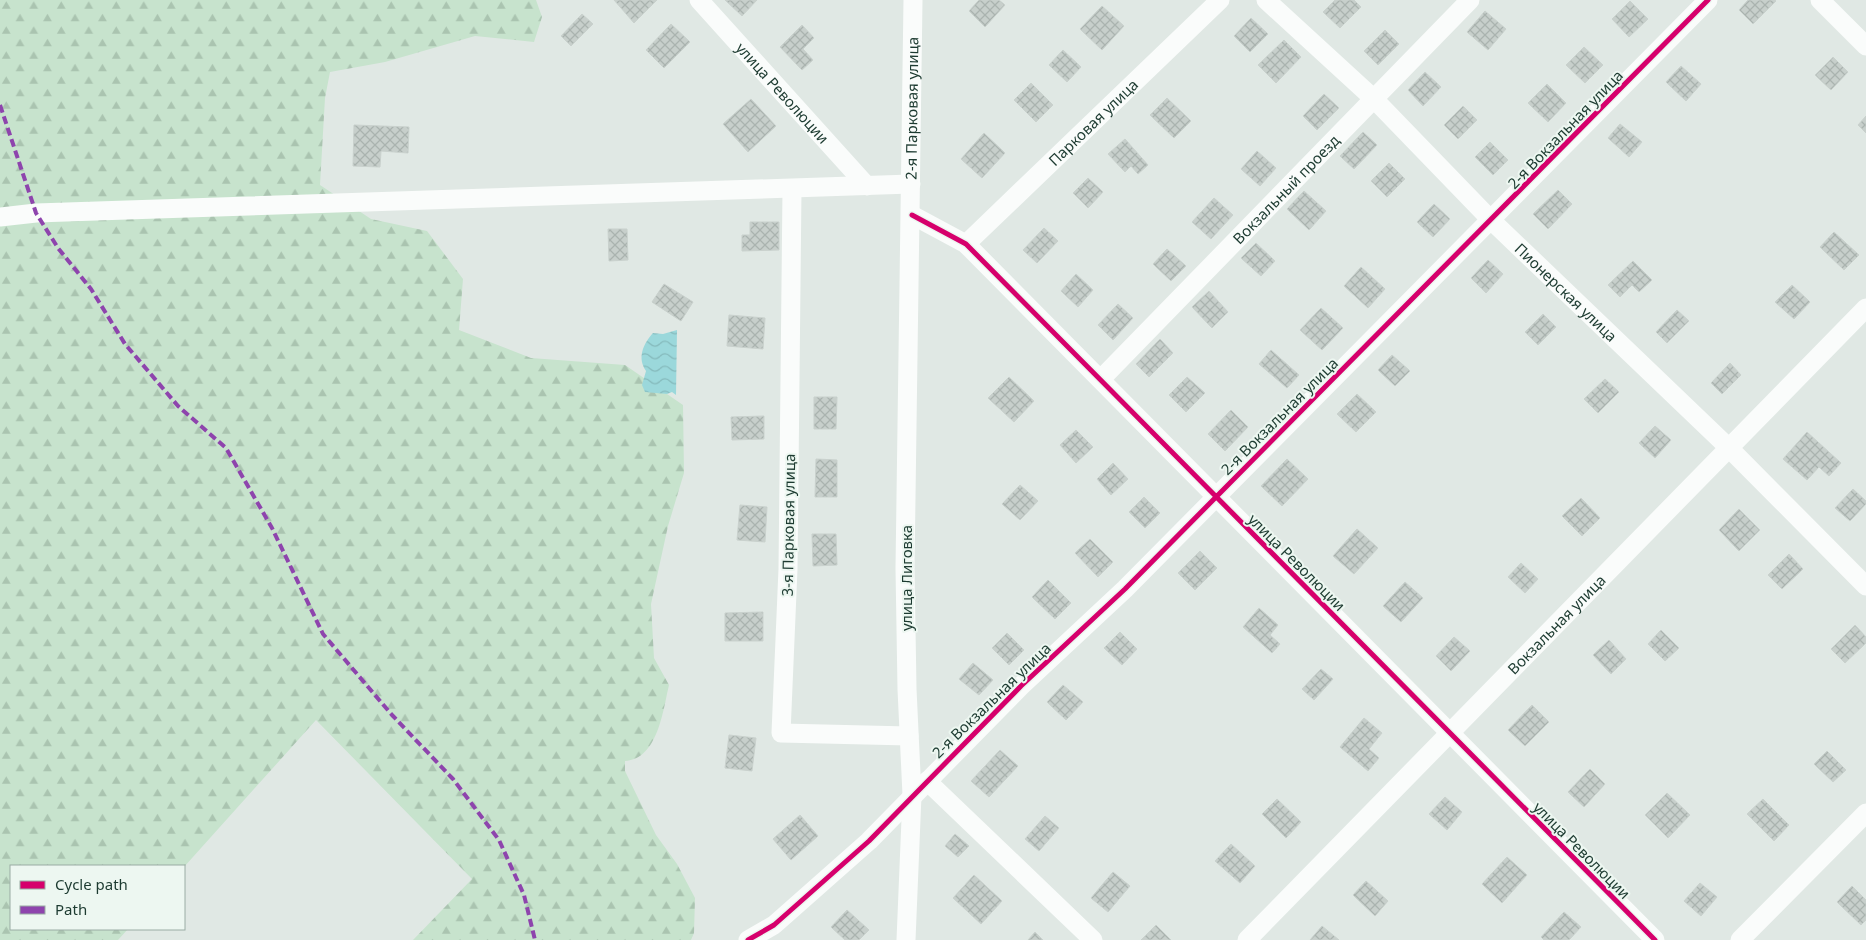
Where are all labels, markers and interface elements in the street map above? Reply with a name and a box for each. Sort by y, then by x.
street label: 2-я Парковая улица [900,37,922,180]
street label: улица Революции [732,38,834,148]
street label: 2-я Вокзальная улица [1503,65,1627,193]
street label: Парковая улица [1044,74,1142,170]
street label: Вокзальный проезд [1228,130,1344,248]
street label: Пионерская улица [1511,238,1622,346]
street label: 2-я Вокзальная улица [1216,353,1342,479]
street label: 3-я Парковая улица [777,453,799,597]
street label: улица Революции [1244,509,1350,615]
street label: улица Лиговка [896,525,916,631]
street label: Вокзальная улица [1503,570,1610,678]
street label: 2-я Вокзальная улица [927,638,1055,762]
street label: улица Революции [1529,797,1635,903]
legend [10,865,185,930]
text: Cycle path [55,874,128,894]
text: Path [55,899,87,919]

